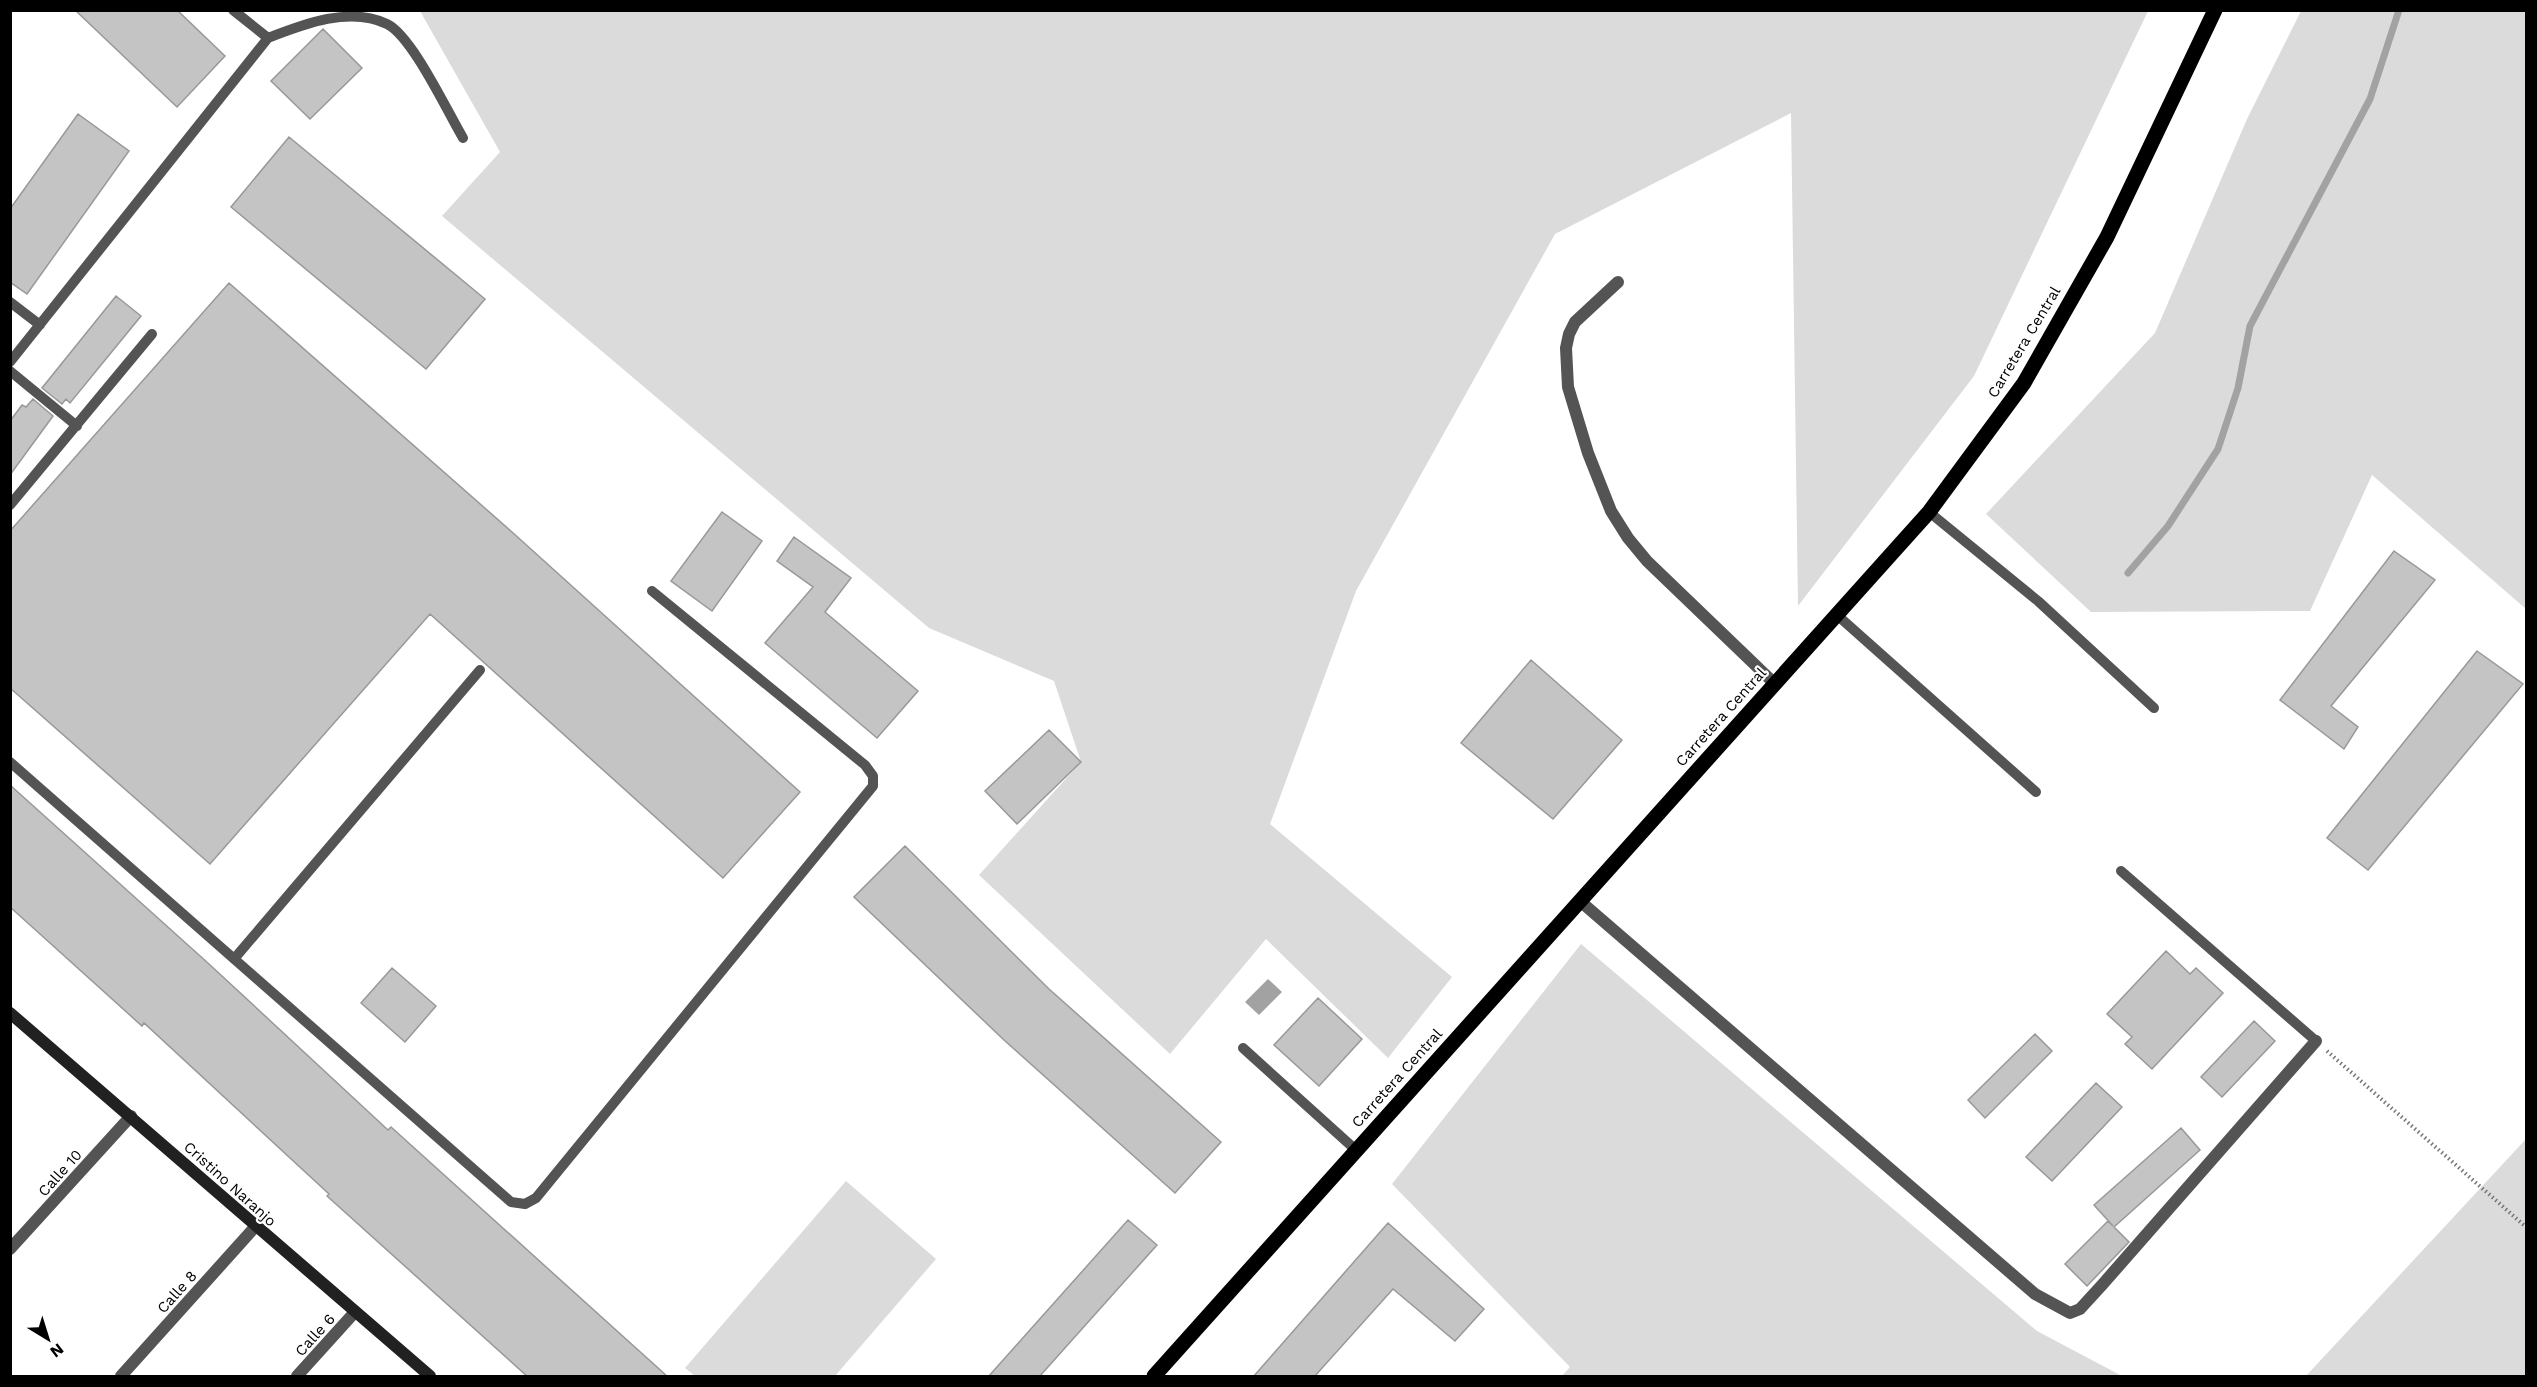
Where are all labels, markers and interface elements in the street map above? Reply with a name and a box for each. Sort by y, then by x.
street label: Carretera Central [1984,283,2065,401]
street label: Carretera Central [1672,664,1770,770]
street label: Carretera Central [1348,1025,1446,1131]
street label: Cristino Naranjo [180,1138,280,1230]
street label: Calle 10 [34,1146,86,1200]
street label: Calle 8 [153,1267,201,1317]
north arrow [18,1309,78,1369]
street label: Calle 6 [291,1310,339,1360]
text: N [46,1339,67,1362]

